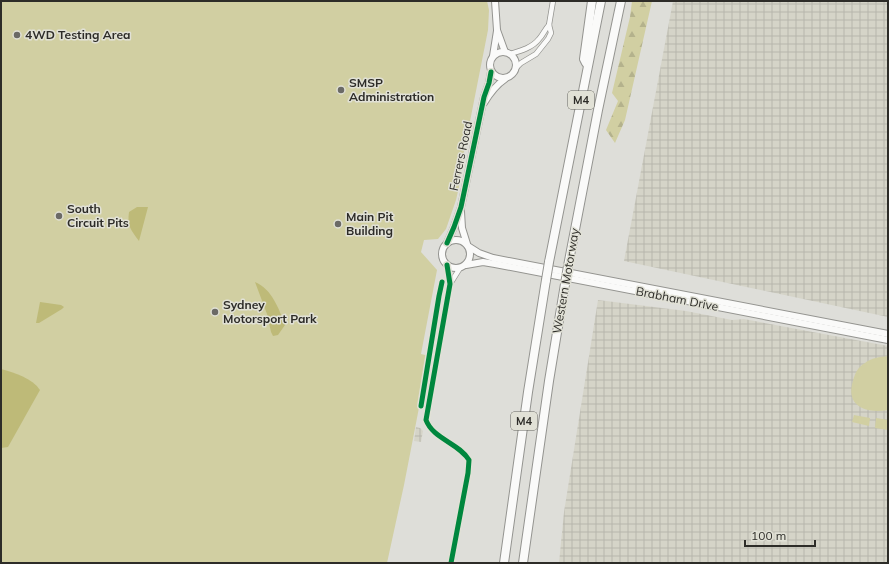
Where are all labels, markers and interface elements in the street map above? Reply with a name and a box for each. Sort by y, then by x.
place label: 4WD Testing Area [25,27,130,42]
marker: 4WD Testing Area [12,30,22,40]
place label: SMSP Administration [349,75,434,104]
marker: SMSP Administration [336,85,346,95]
road number: M4 [568,91,594,109]
street label: Ferrers Road [446,120,475,192]
place label: South Circuit Pits [67,201,129,230]
place label: Main Pit Building [346,209,394,238]
marker: South Circuit Pits [54,211,64,221]
marker: Main Pit Building [333,219,343,229]
street label: Western Motorway [549,226,582,335]
street label: Brabham Drive [635,283,720,314]
place label: Sydney Motorsport Park [223,297,317,326]
marker: Sydney Motorsport Park [210,307,220,317]
road number: M4 [511,412,537,430]
scale bar [745,522,815,548]
text: 100 m [751,528,786,543]

